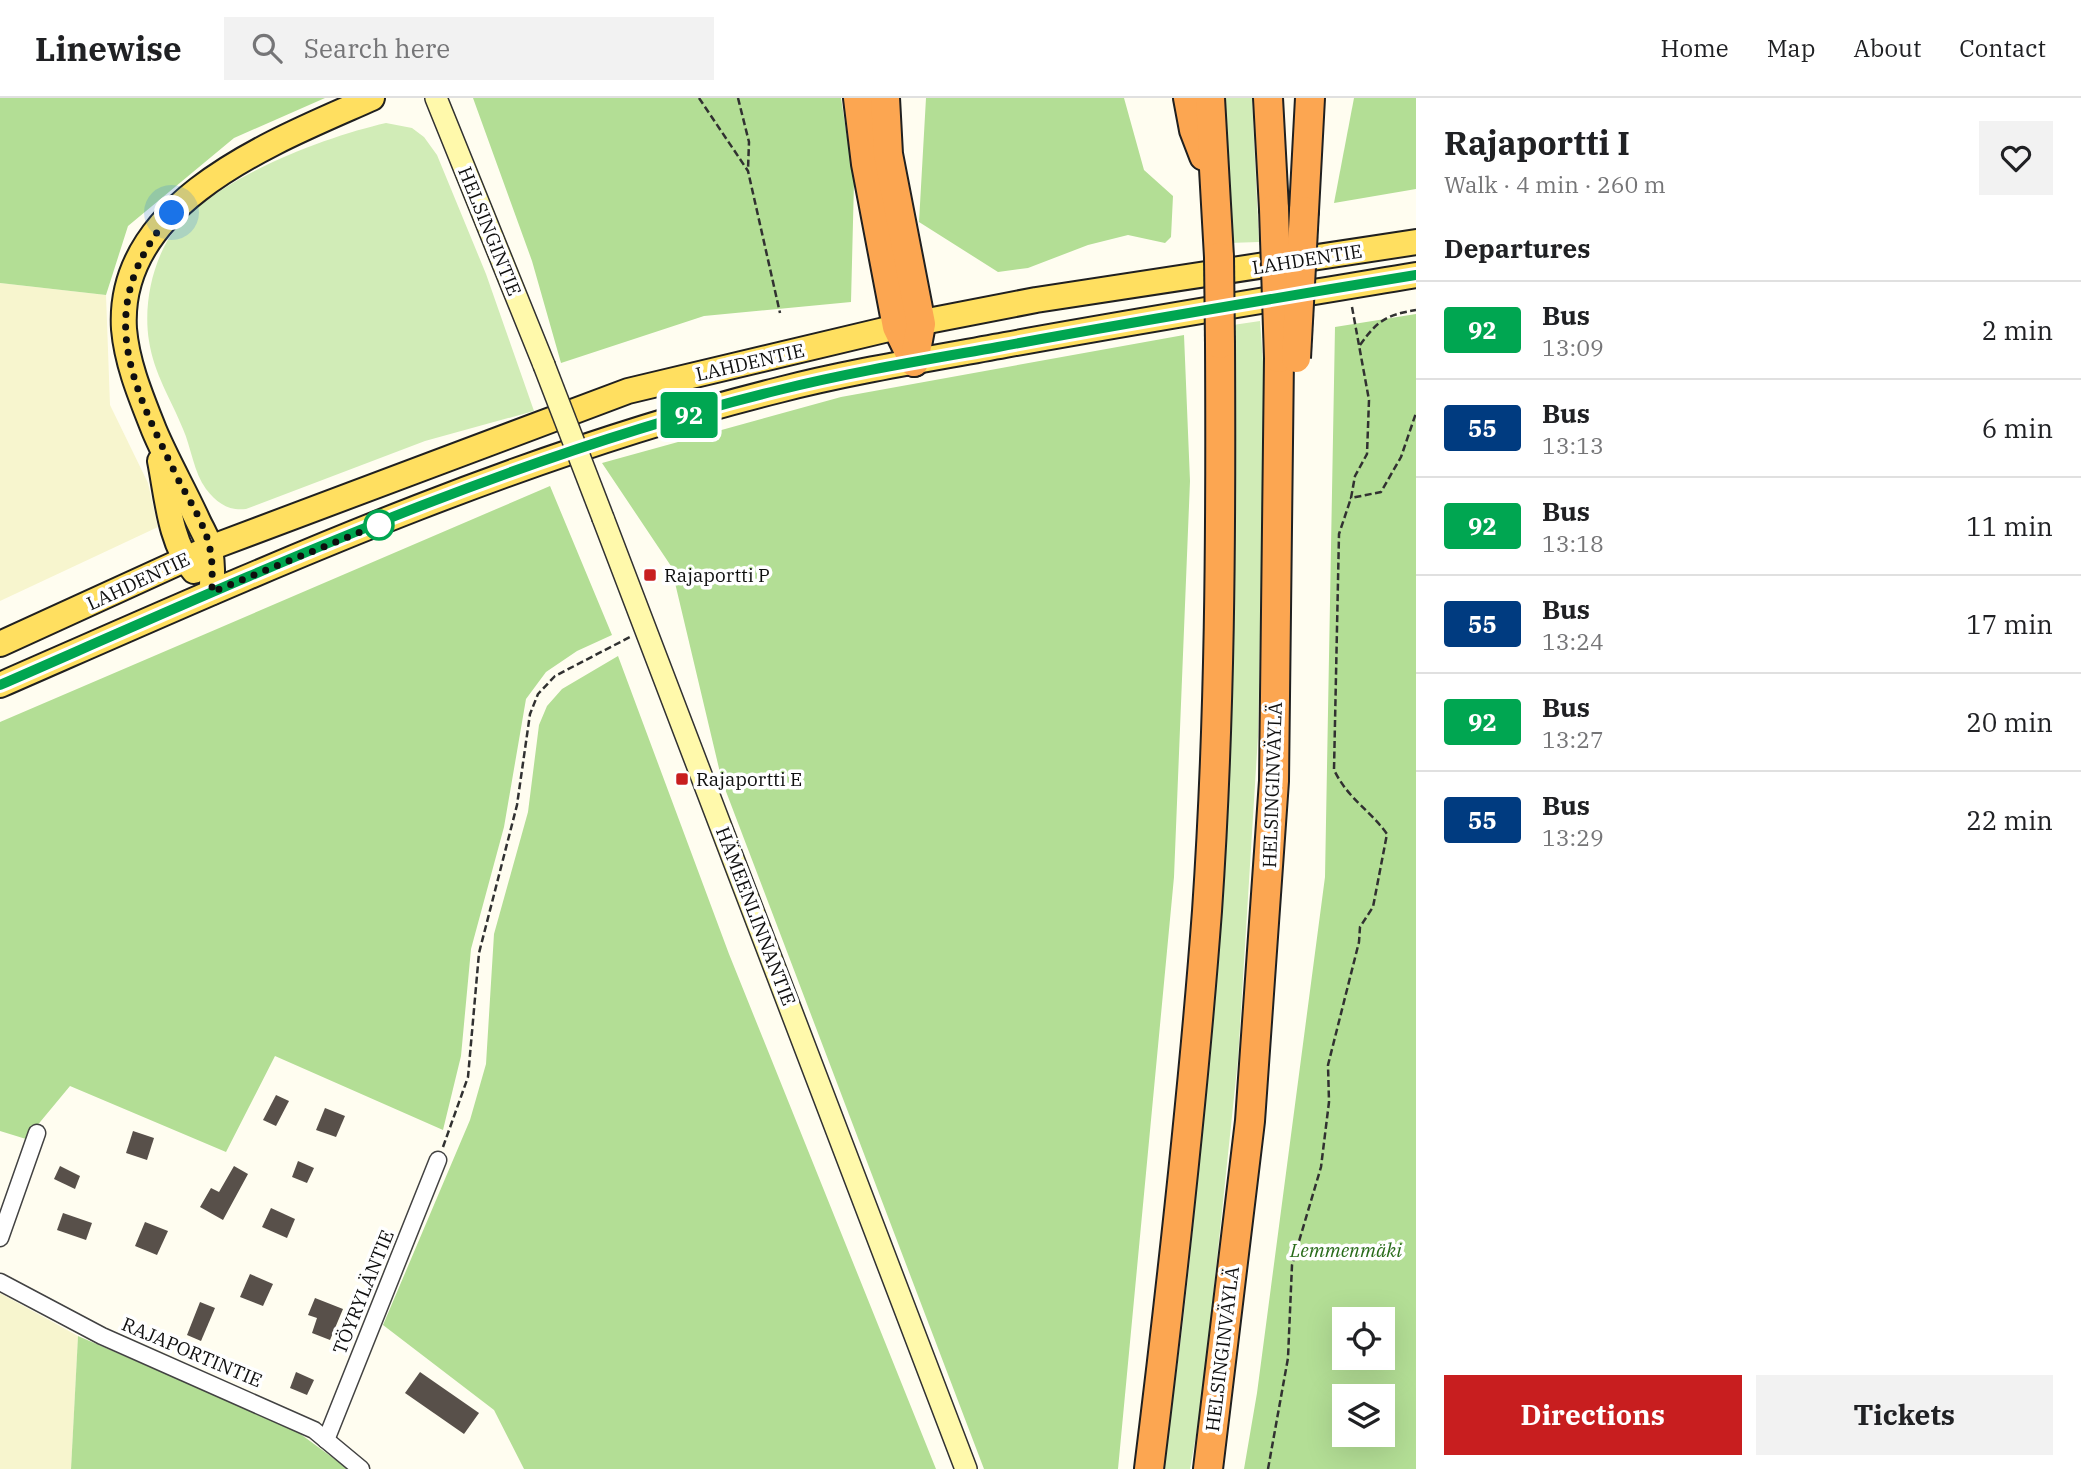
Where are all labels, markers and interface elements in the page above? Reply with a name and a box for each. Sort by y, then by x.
search box [224,17,714,80]
text: Linewise [35,27,182,70]
icon: search [248,29,286,67]
text: Search here [304,31,450,65]
text: Home [1661,32,1729,64]
text: Map [1767,32,1815,64]
text: About [1853,32,1921,64]
text: Contact [1959,32,2046,64]
text: Rajaportti I [1444,121,1630,164]
button: heart [1979,121,2053,195]
street label: HELSINGINTIE [453,163,527,299]
text: Walk · 4 min · 260 m [1444,169,1666,199]
your location [154,195,189,230]
text: Departures [1444,231,1590,265]
street label: LAHDENTIE [1250,238,1364,280]
text: Bus [1542,298,1590,332]
text: 2 min [1982,313,2053,347]
text: 92 [1468,314,1497,346]
text: 13:09 [1542,332,1604,362]
street label: LAHDENTIE [693,338,807,386]
line badge: 92 [658,392,720,438]
text: Bus [1542,396,1590,430]
text: 92 [675,399,703,431]
text: 6 min [1982,411,2053,445]
text: 55 [1468,412,1497,444]
text: 13:13 [1542,430,1604,460]
text: Bus [1542,494,1590,528]
text: 11 min [1966,509,2053,543]
unlabelled marker [364,510,394,540]
text: 92 [1468,510,1497,542]
text: 13:18 [1542,528,1604,558]
street label: LAHDENTIE [83,547,193,615]
place label: Rajaportti P [664,563,770,587]
marker: Rajaportti P [642,567,658,583]
text: Bus [1542,592,1590,626]
text: 17 min [1966,607,2053,641]
text: 55 [1468,608,1497,640]
text: 13:24 [1542,626,1604,656]
text: Bus [1542,690,1590,724]
street label: HELSINGINVÄYLÄ [1257,702,1287,868]
text: 20 min [1966,705,2053,739]
text: 92 [1468,706,1497,738]
text: 13:27 [1542,724,1604,754]
place label: Rajaportti E [696,767,802,791]
marker: Rajaportti E [674,771,690,787]
text: Bus [1542,788,1590,822]
text: 22 min [1966,803,2053,837]
text: 55 [1468,804,1497,836]
text: 13:29 [1542,822,1604,852]
street label: HÄMEENLINNANTIE [711,823,801,1009]
street label: TÖYRYLÄNTIE [327,1226,399,1358]
park label: Lemmenmäki [1289,1238,1402,1262]
street label: HELSINGINVÄYLÄ [1200,1265,1244,1433]
map controls [1332,1307,1395,1447]
button: locate [1332,1307,1395,1370]
street label: RAJAPORTINTIE [118,1312,266,1392]
button: Directions [1444,1375,1742,1455]
button: Tickets [1756,1375,2053,1455]
button: layers [1332,1384,1395,1447]

